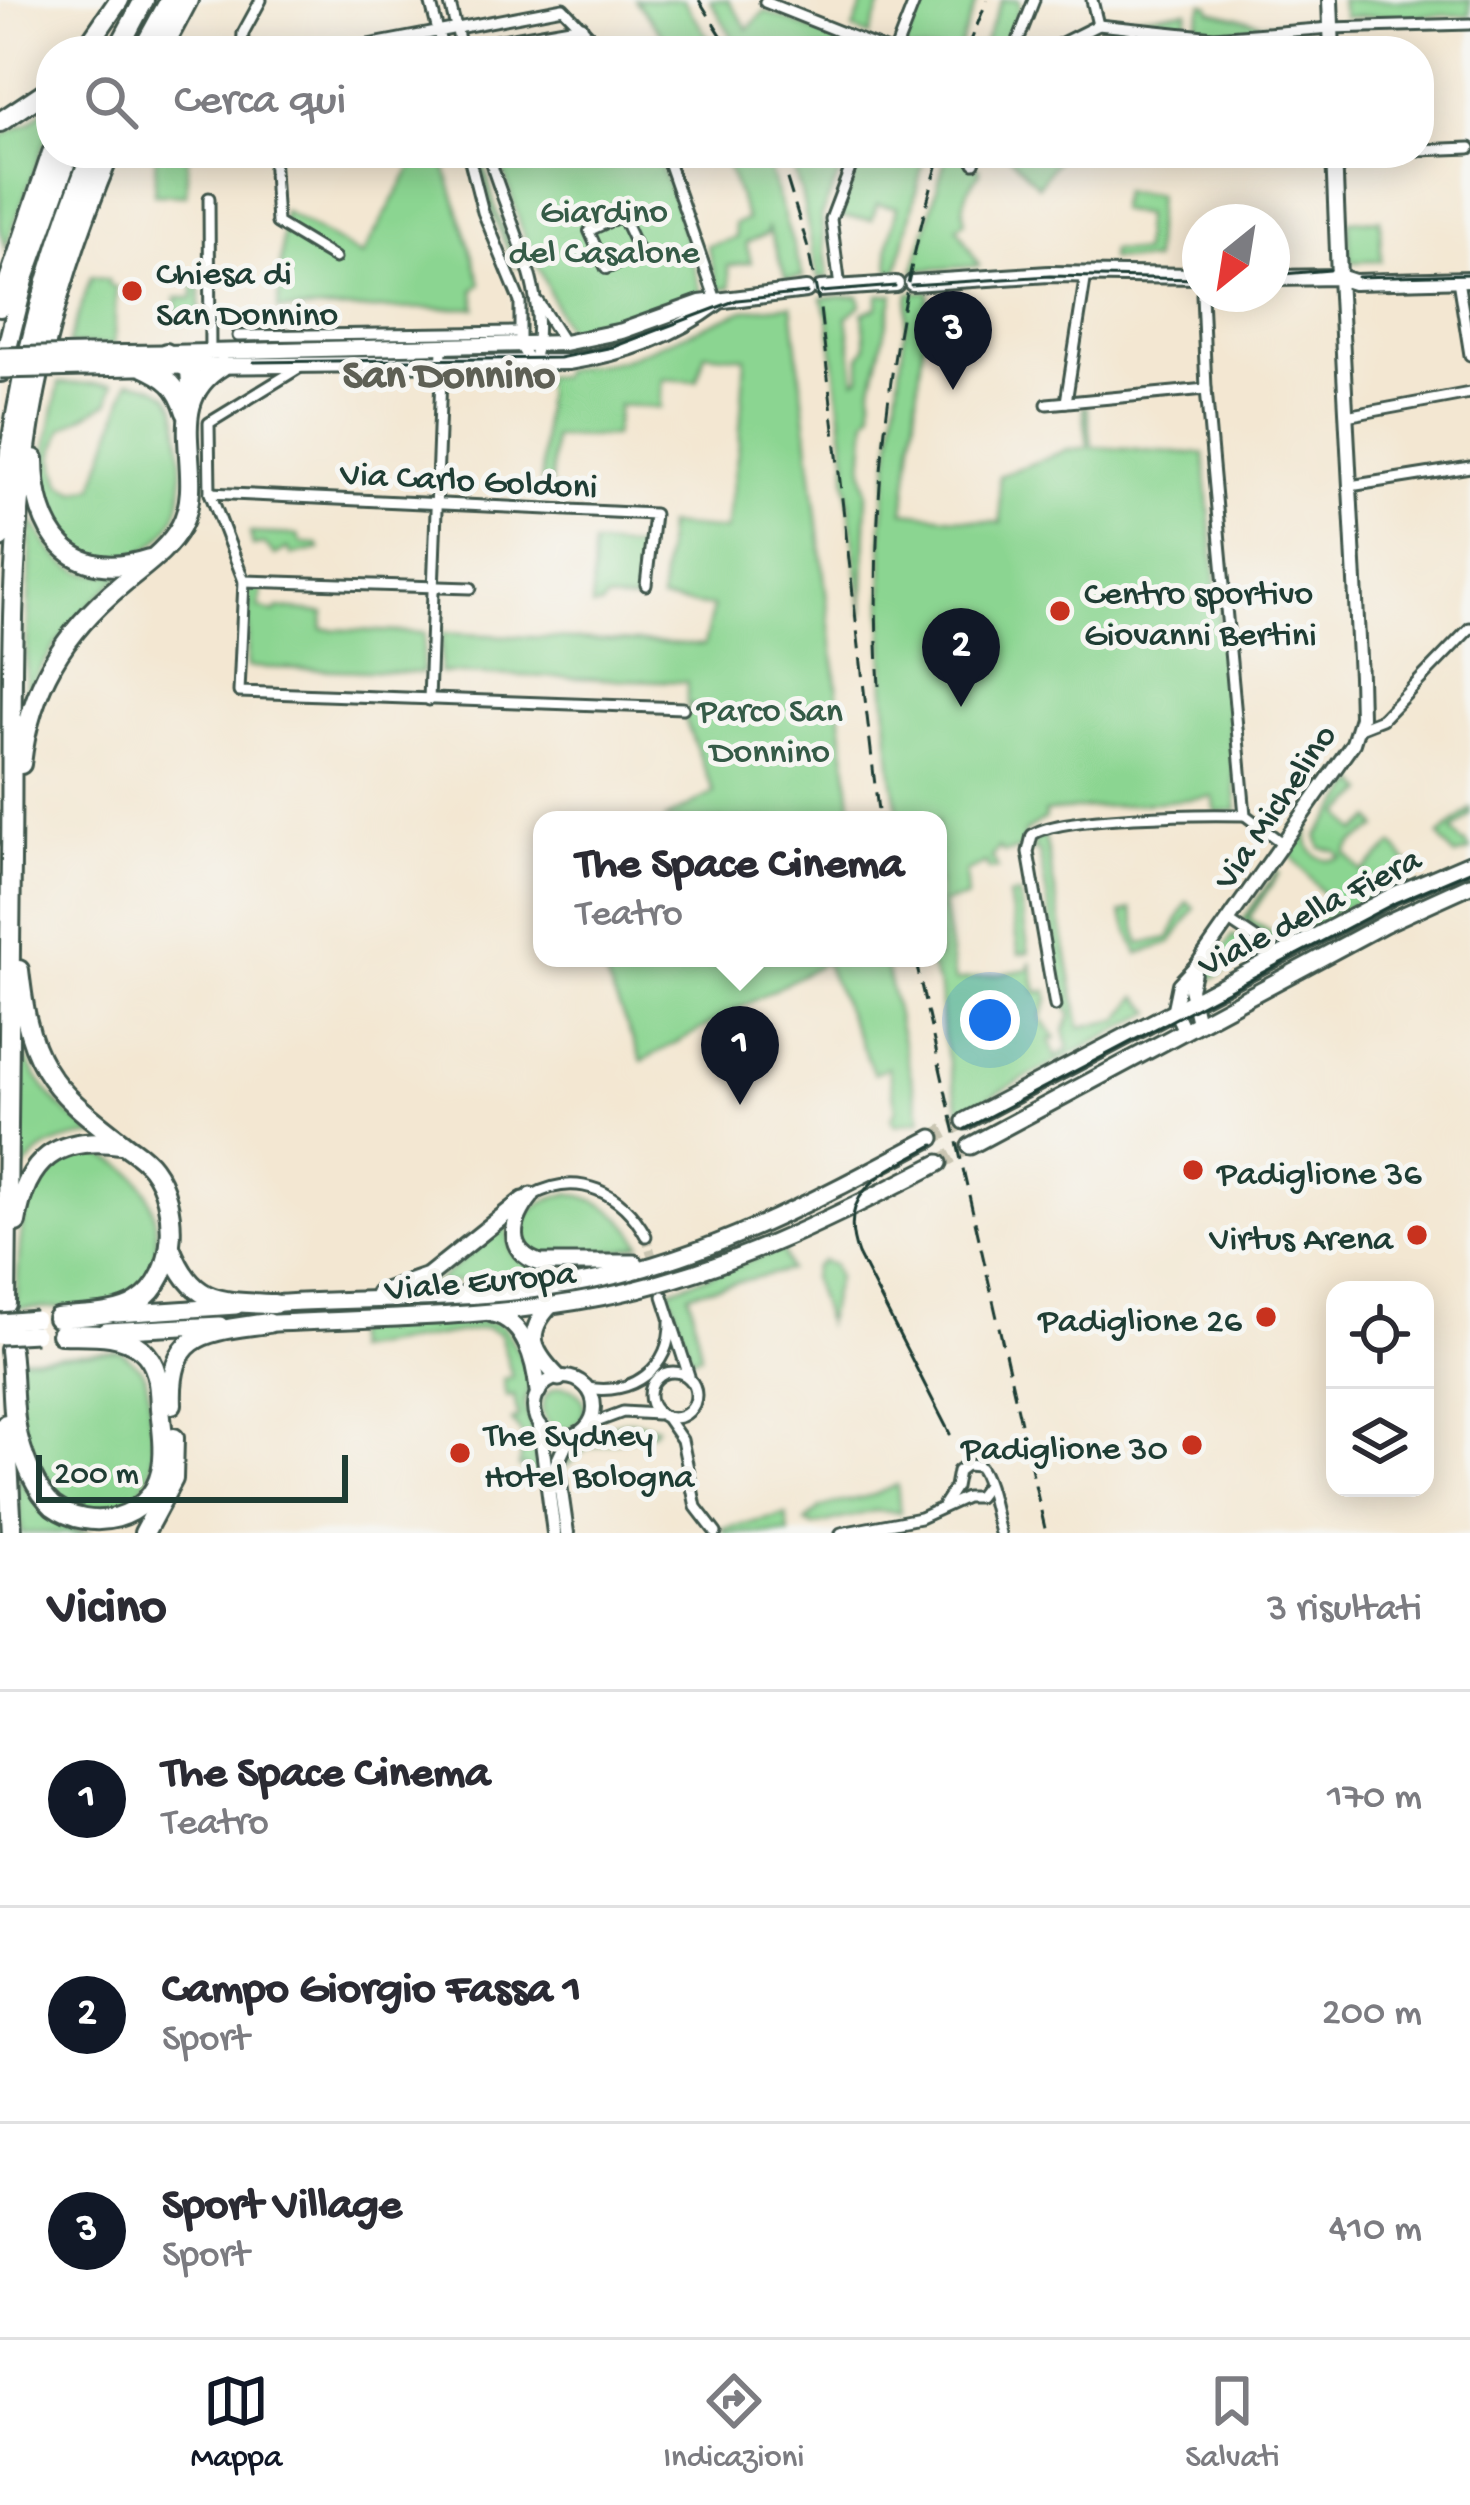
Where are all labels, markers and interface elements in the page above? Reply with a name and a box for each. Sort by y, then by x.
search box [36,36,1434,168]
icon: search [78,69,144,135]
text: Cerca qui [174,76,346,129]
park label: Giardino del Casalone [508,193,700,277]
north arrow [1182,204,1290,312]
place label: Chiesa di San Donnino [156,255,338,339]
marker: Chiesa di San Donnino [119,278,145,304]
pin: 3 [914,291,992,390]
district label: San Donnino [343,354,556,403]
street label: Via Carlo Goldoni [338,455,598,512]
place label: Centro sportivo Giovanni Bertini [1084,575,1317,659]
marker: Centro sportivo Giovanni Bertini [1047,598,1073,624]
pin: 2 [922,608,1000,707]
park label: Parco San Donnino [696,692,843,776]
street label: Via Michelino [1206,718,1349,901]
popup [533,811,947,967]
text: The Space Cinema [576,840,904,893]
street label: Viale della Fiera [1191,840,1431,990]
text: Teatro [576,893,683,939]
your location [960,990,1020,1050]
pin: 1 [701,1006,779,1105]
place label: Padiglione 36 [1216,1155,1423,1198]
marker: Padiglione 36 [1180,1157,1206,1183]
place label: Virtus Arena [1208,1220,1394,1263]
marker: Virtus Arena [1404,1222,1430,1248]
street label: Viale Europa [382,1255,579,1314]
map controls [1326,1281,1434,1497]
button: locate [1326,1281,1434,1389]
place label: Padiglione 26 [1037,1302,1243,1345]
marker: Padiglione 26 [1253,1304,1279,1330]
button: layers [1326,1389,1434,1497]
place label: The Sydney Hotel Bologna [482,1417,695,1501]
place label: Padiglione 30 [960,1430,1168,1473]
marker: Padiglione 30 [1179,1432,1205,1458]
marker: The Sydney Hotel Bologna [447,1440,473,1466]
scale bar [36,1449,348,1502]
text: 200 m [54,1457,139,1495]
text: Vicino [48,1581,167,1641]
text: 3 risultati [1267,1588,1422,1634]
text: The Space Cinema [162,1749,490,1802]
text: 1 [79,1776,95,1822]
text: 170 m [1327,1776,1422,1822]
text: Teatro [162,1802,269,1848]
text: Campo Giorgio Fassa 1 [162,1965,581,2018]
text: 2 [77,1992,97,2038]
text: 200 m [1322,1992,1422,2038]
text: Sport [162,2018,249,2064]
text: Sport Village [162,2181,402,2234]
text: 3 [77,2208,97,2254]
text: 410 m [1329,2208,1422,2254]
text: Sport [162,2234,249,2280]
tab: Mappa [190,2368,282,2478]
tab: Indicazioni [663,2368,804,2478]
tab: Salvati [1185,2368,1280,2478]

